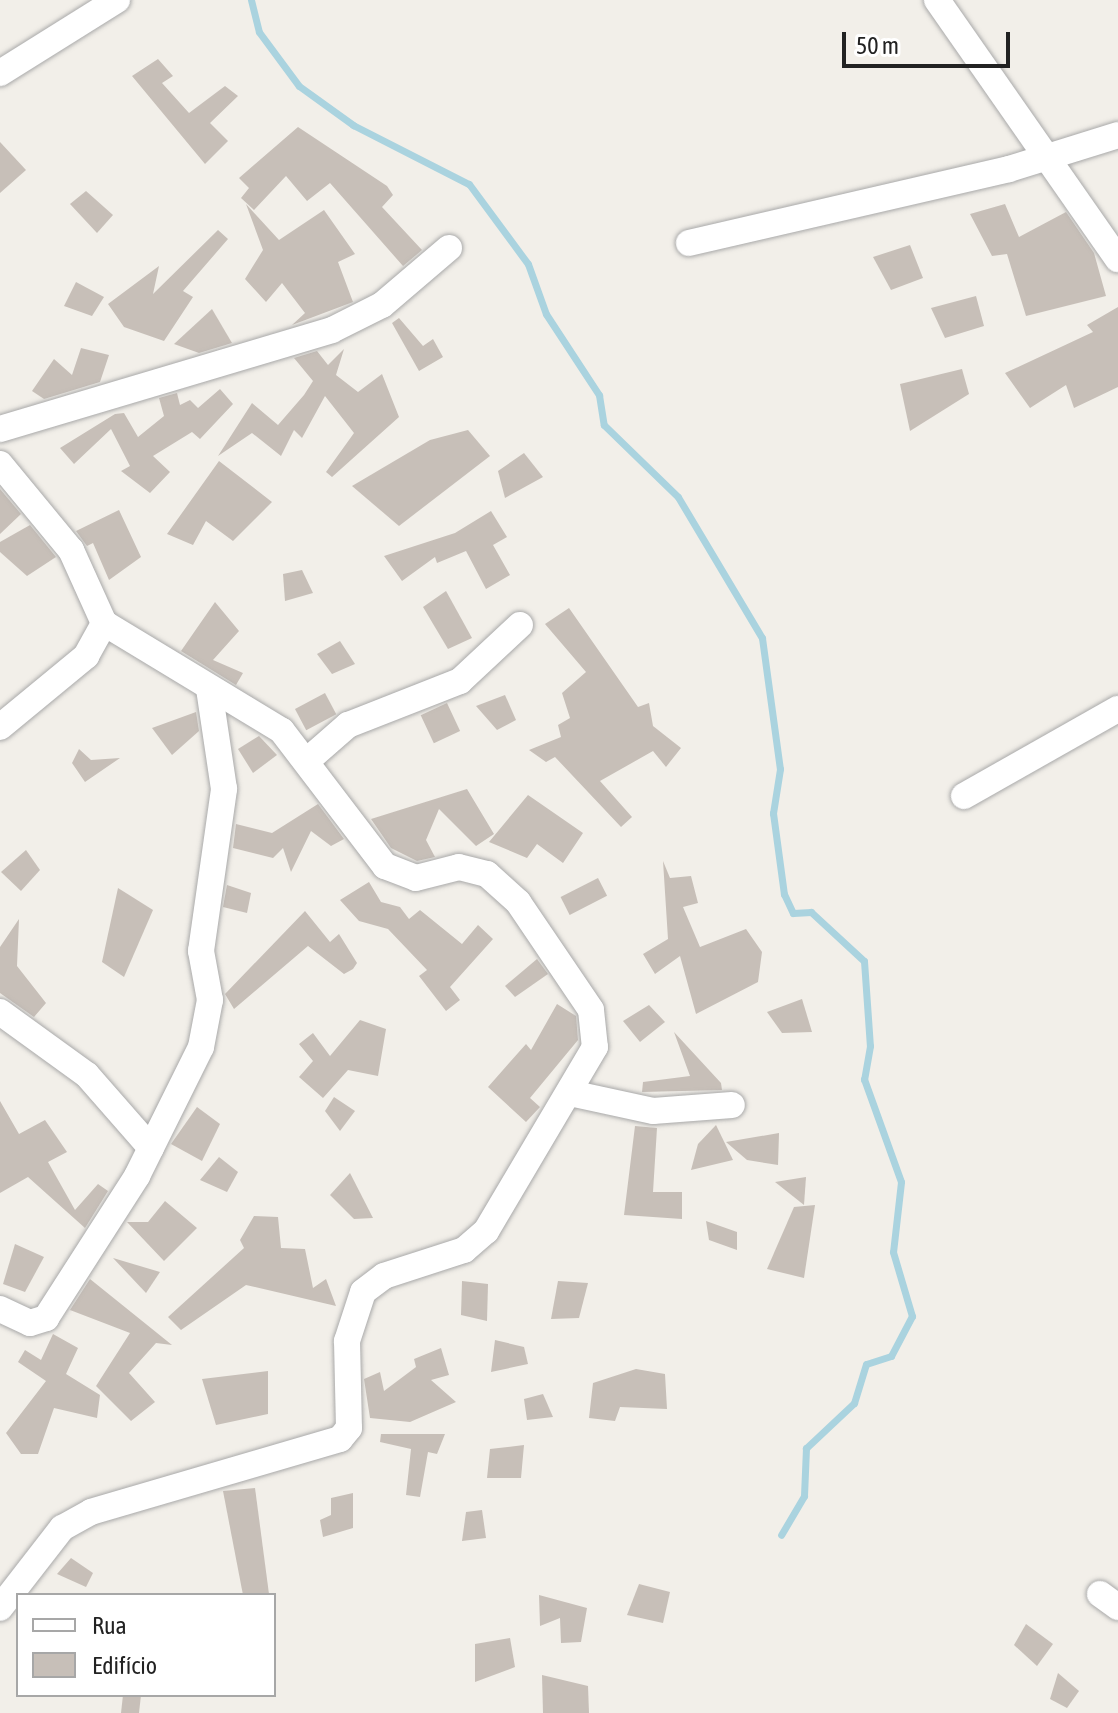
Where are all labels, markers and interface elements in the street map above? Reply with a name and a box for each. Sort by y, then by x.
scale bar [846,16,1014,66]
text: 50 m [856,32,899,59]
legend [16,1593,276,1697]
text: Rua [92,1612,127,1639]
text: Edifício [92,1652,157,1679]

